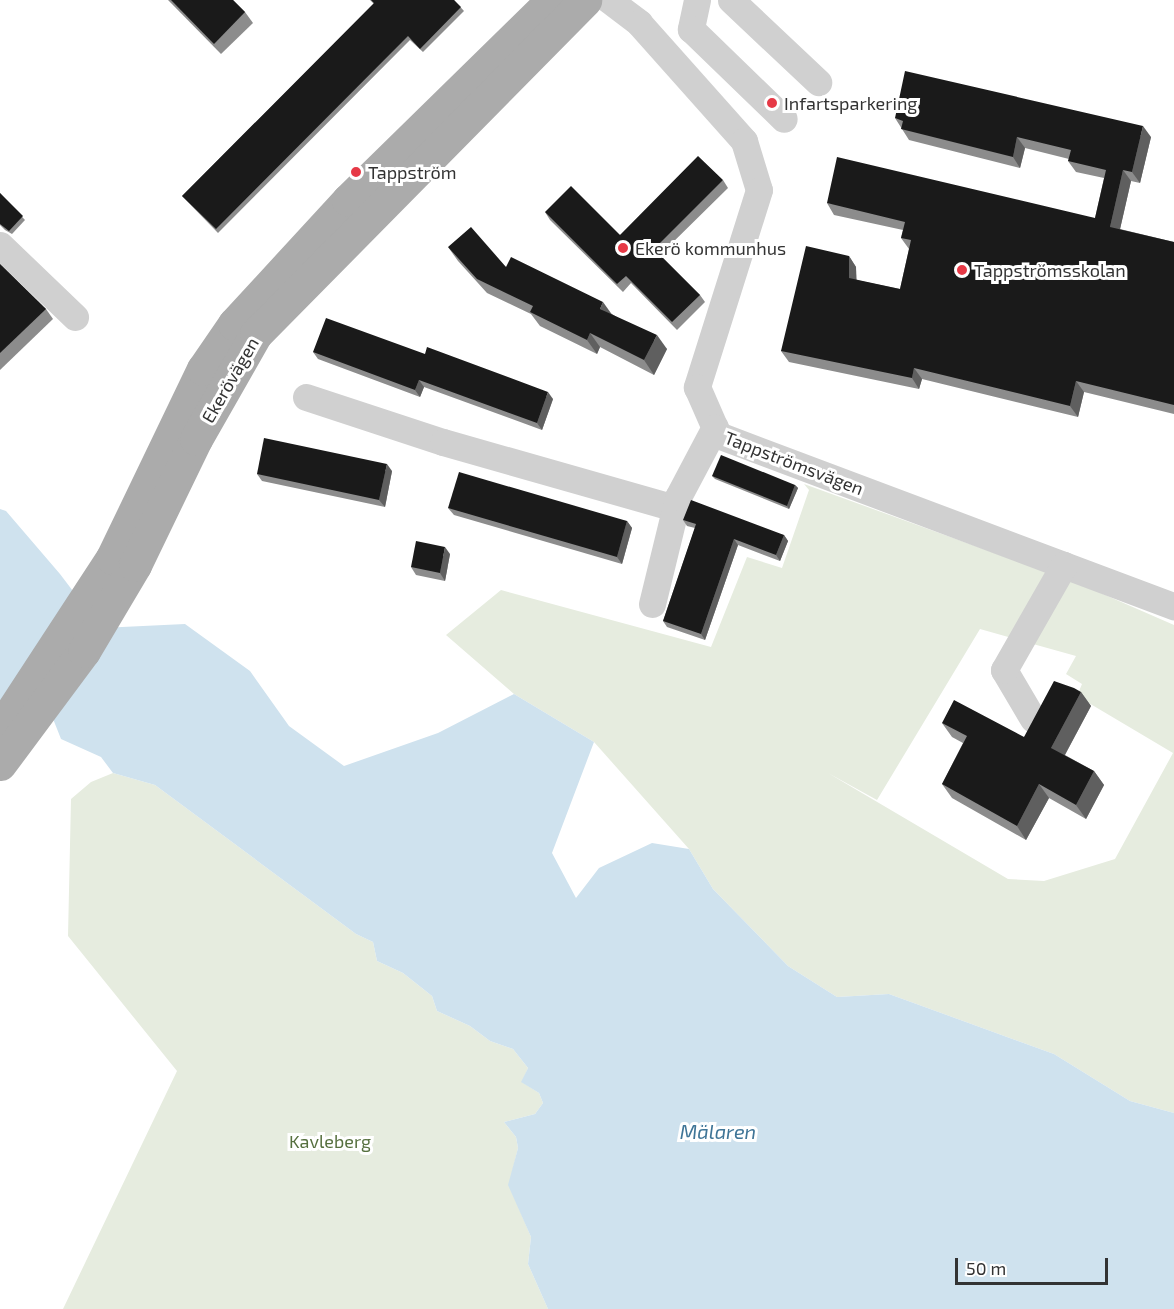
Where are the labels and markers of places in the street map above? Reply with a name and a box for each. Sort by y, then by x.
place label: Infartsparkering [784,92,917,114]
marker: Infartsparkering [765,96,779,110]
place label: Tappström [368,161,457,183]
marker: Tappström [349,165,363,179]
place label: Ekerö kommunhus [635,237,786,259]
marker: Ekerö kommunhus [616,241,630,255]
place label: Tappströmsskolan [974,259,1126,281]
marker: Tappströmsskolan [955,263,969,277]

